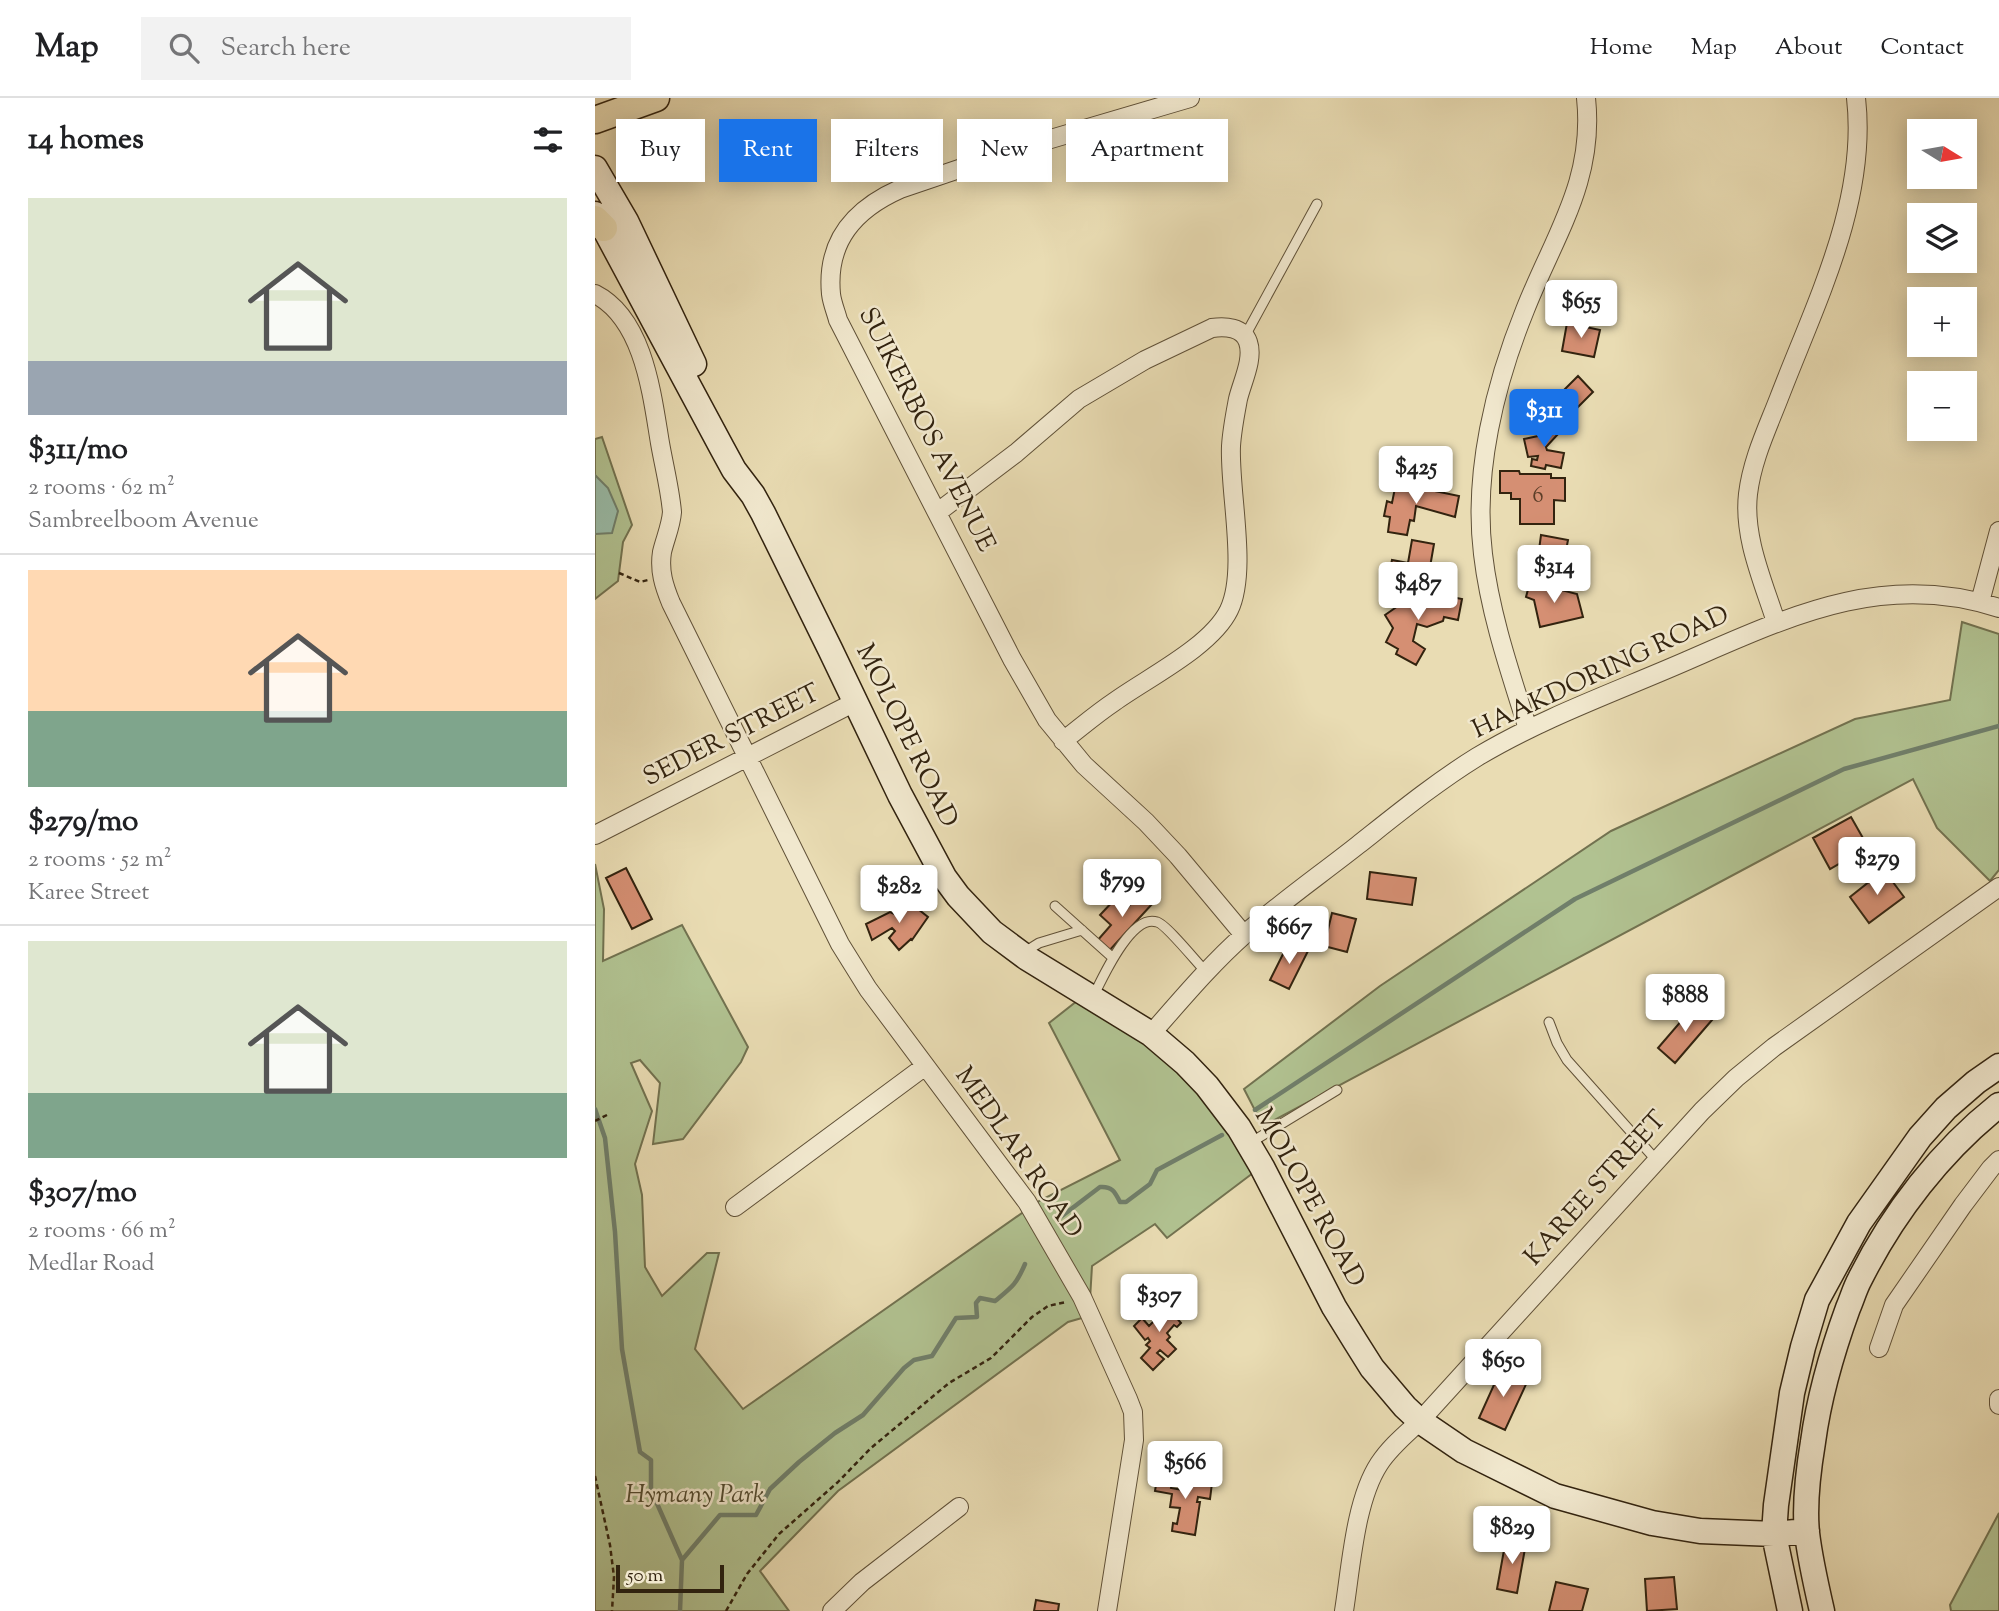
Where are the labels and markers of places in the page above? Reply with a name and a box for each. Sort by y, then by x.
pin: $655 [1540,280,1622,340]
pin: $311 [1503,390,1585,449]
pin: $425 [1375,446,1457,506]
pin: $314 [1513,546,1595,605]
pin: $487 [1377,562,1459,622]
pin: $279 [1836,838,1918,897]
pin: $799 [1081,860,1163,919]
pin: $282 [858,866,940,925]
pin: $667 [1248,906,1330,966]
pin: $888 [1644,974,1726,1034]
pin: $307 [1118,1274,1200,1334]
pin: $650 [1462,1340,1544,1399]
pin: $566 [1144,1442,1226,1501]
pin: $829 [1471,1506,1553,1566]

